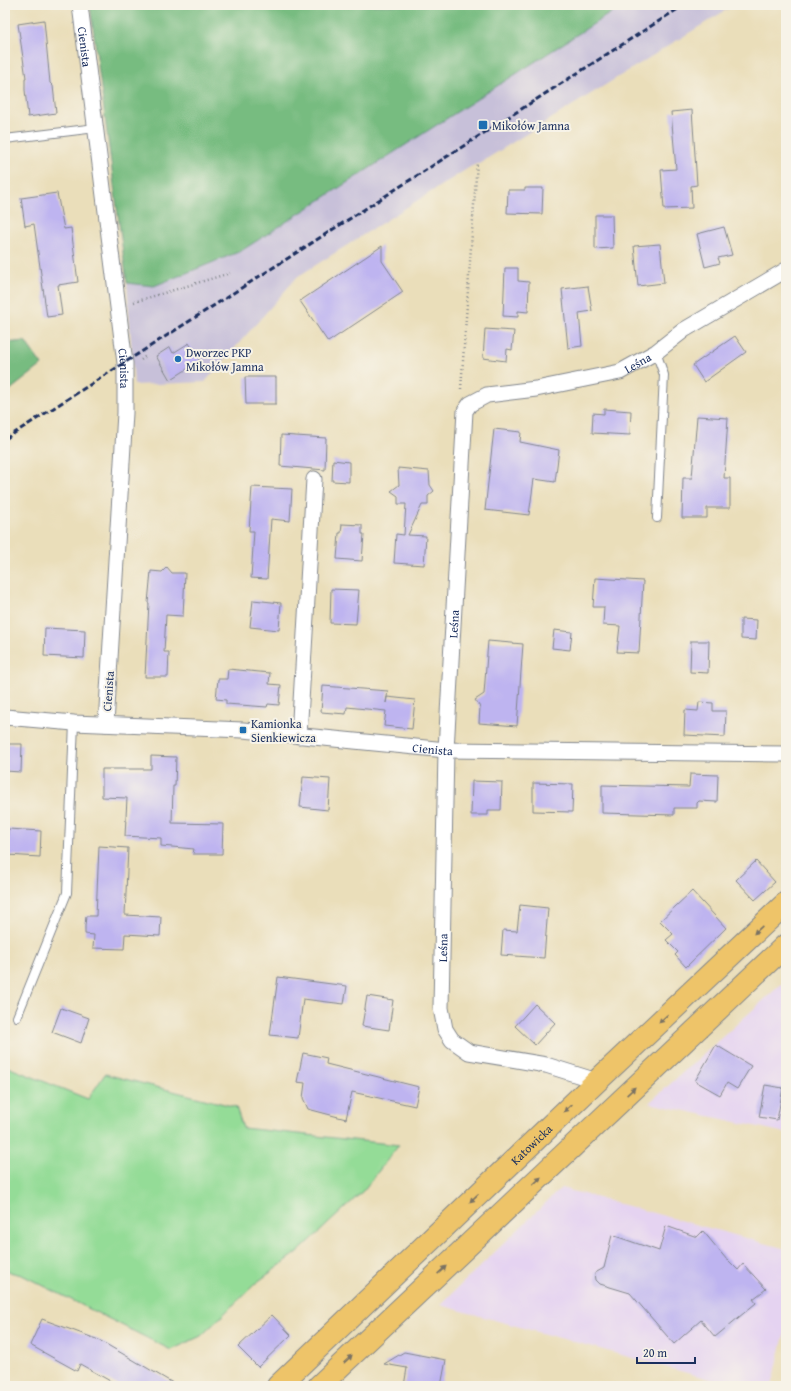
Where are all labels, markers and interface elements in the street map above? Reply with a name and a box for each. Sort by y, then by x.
street label: Cienista [74,26,96,68]
place label: Mikołów Jamna [492,117,570,134]
marker: Mikołów Jamna [477,119,489,131]
place label: Dworzec PKP Mikołów Jamna [186,344,264,375]
street label: Cienista [115,347,134,389]
street label: Leśna [621,348,654,377]
marker: Dworzec PKP Mikołów Jamna [173,354,183,364]
street label: Leśna [444,609,462,639]
street label: Cienista [98,670,118,712]
place label: Kamionka Sienkiewicza [251,715,316,746]
marker: Kamionka Sienkiewicza [238,725,248,735]
street label: Cienista [412,738,453,759]
one-way arrow [753,925,762,934]
street label: Leśna [433,933,451,962]
one-way arrow [658,1014,668,1024]
one-way arrow [626,1086,636,1096]
one-way arrow [563,1103,573,1113]
street label: Katowicka [506,1120,556,1168]
one-way arrow [532,1176,542,1185]
one-way arrow [469,1193,479,1203]
one-way arrow [437,1265,447,1275]
scale bar [637,1339,695,1365]
text: 20 m [643,1344,667,1361]
one-way arrow [343,1354,353,1364]

